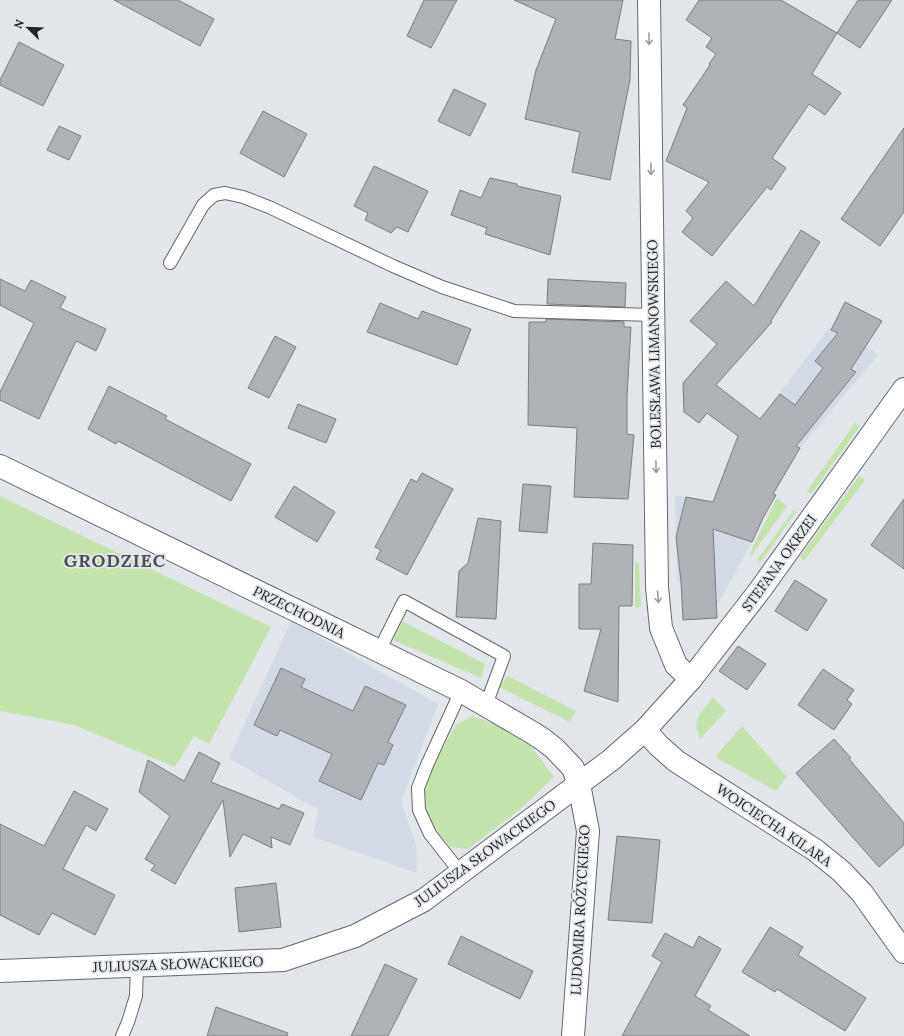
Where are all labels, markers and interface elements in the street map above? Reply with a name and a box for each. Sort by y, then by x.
north arrow [8,8,48,48]
text: N [11,17,27,31]
one-way arrow [645,32,653,45]
one-way arrow [647,162,655,175]
street label: BOLESŁAWA LIMANOWSKIEGO [643,239,665,449]
one-way arrow [652,460,659,473]
street label: STEFANA OKRZEI [738,511,820,615]
district label: GRODZIEC [64,549,166,572]
street label: PRZECHODNIA [250,582,348,642]
one-way arrow [654,590,662,603]
street label: WOJCIECHA KILARA [713,780,835,871]
street label: JULIUSZA SŁOWACKIEGO [410,795,559,911]
street label: LUDOMIRA RÓŻYCKIEGO [567,824,593,996]
street label: JULIUSZA SŁOWACKIEGO [91,952,264,976]

